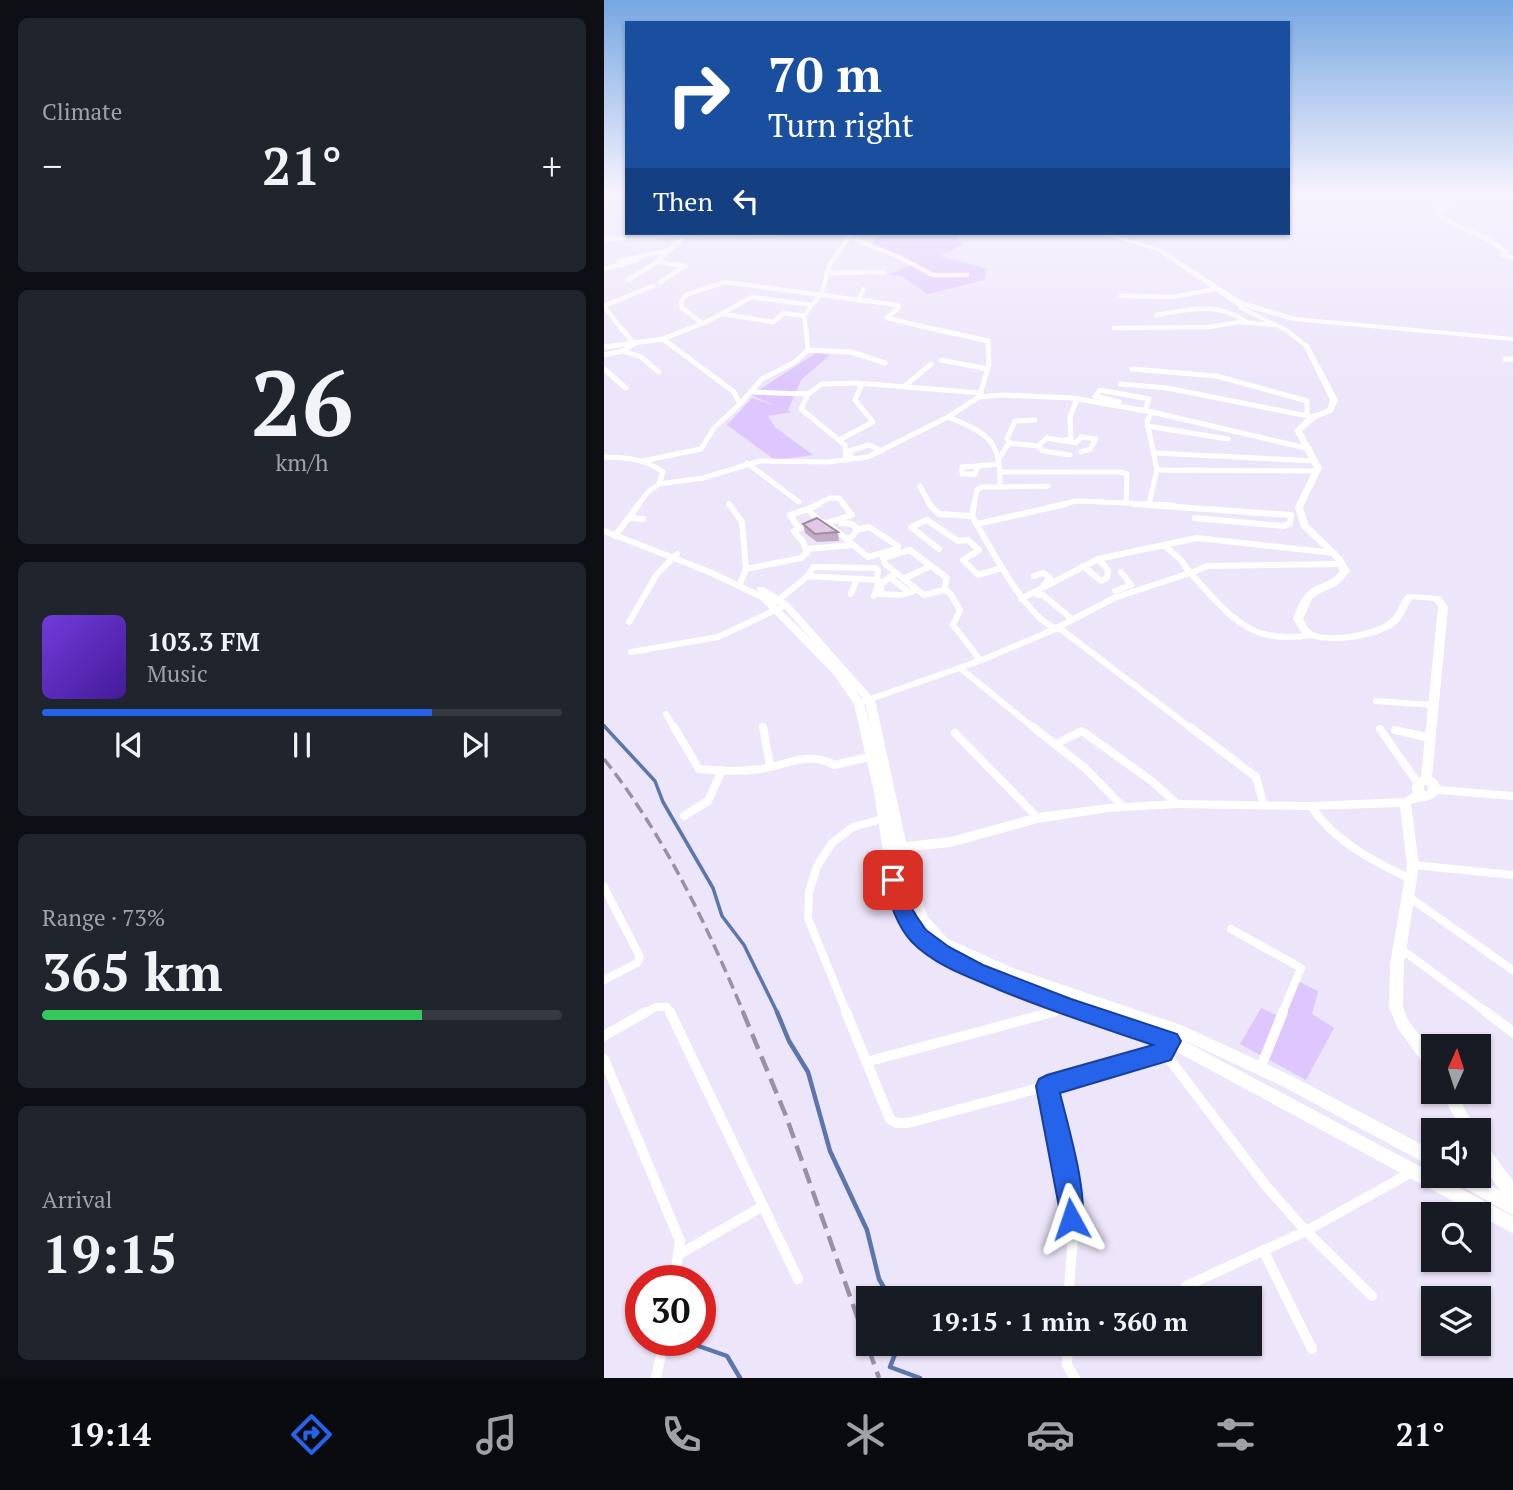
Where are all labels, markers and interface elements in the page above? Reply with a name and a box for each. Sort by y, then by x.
text: 70 m [768,41,882,106]
icon: right [653,49,744,140]
text: Climate [42,96,122,127]
text: Turn right [768,104,914,146]
text: 21° [262,131,342,200]
text: − [42,141,62,191]
text: + [542,141,562,191]
icon: left [727,182,765,220]
text: Then [653,184,713,218]
text: 26 [251,341,353,462]
text: km/h [275,447,329,478]
text: 103.3 FM [147,624,260,658]
text: Music [147,658,208,689]
icon: previous [110,726,148,764]
icon: pause [283,726,321,764]
icon: next [456,726,494,764]
pin [863,850,923,910]
icon: arrive [874,861,912,899]
text: Range · 73% [42,902,165,933]
text: 365 km [42,937,223,1006]
north arrow [1421,1034,1491,1104]
map controls [1421,1034,1491,1356]
button: sound [1421,1118,1491,1188]
position arrow [1034,1182,1108,1256]
text: Arrival [42,1184,113,1215]
button: search [1421,1202,1491,1272]
text: 19:15 [42,1219,177,1288]
speed limit sign: 30 [625,1265,716,1356]
button: layers [1421,1286,1491,1356]
text: 19:15 · 1 min · 360 m [930,1304,1188,1338]
icon: directions [287,1410,336,1459]
icon: music [472,1410,521,1459]
icon: phone [657,1410,706,1459]
icon: climate [841,1410,890,1459]
icon: car [1026,1410,1075,1459]
icon: filters [1211,1410,1260,1459]
text: 19:14 [68,1413,151,1455]
text: 21° [1396,1413,1445,1455]

